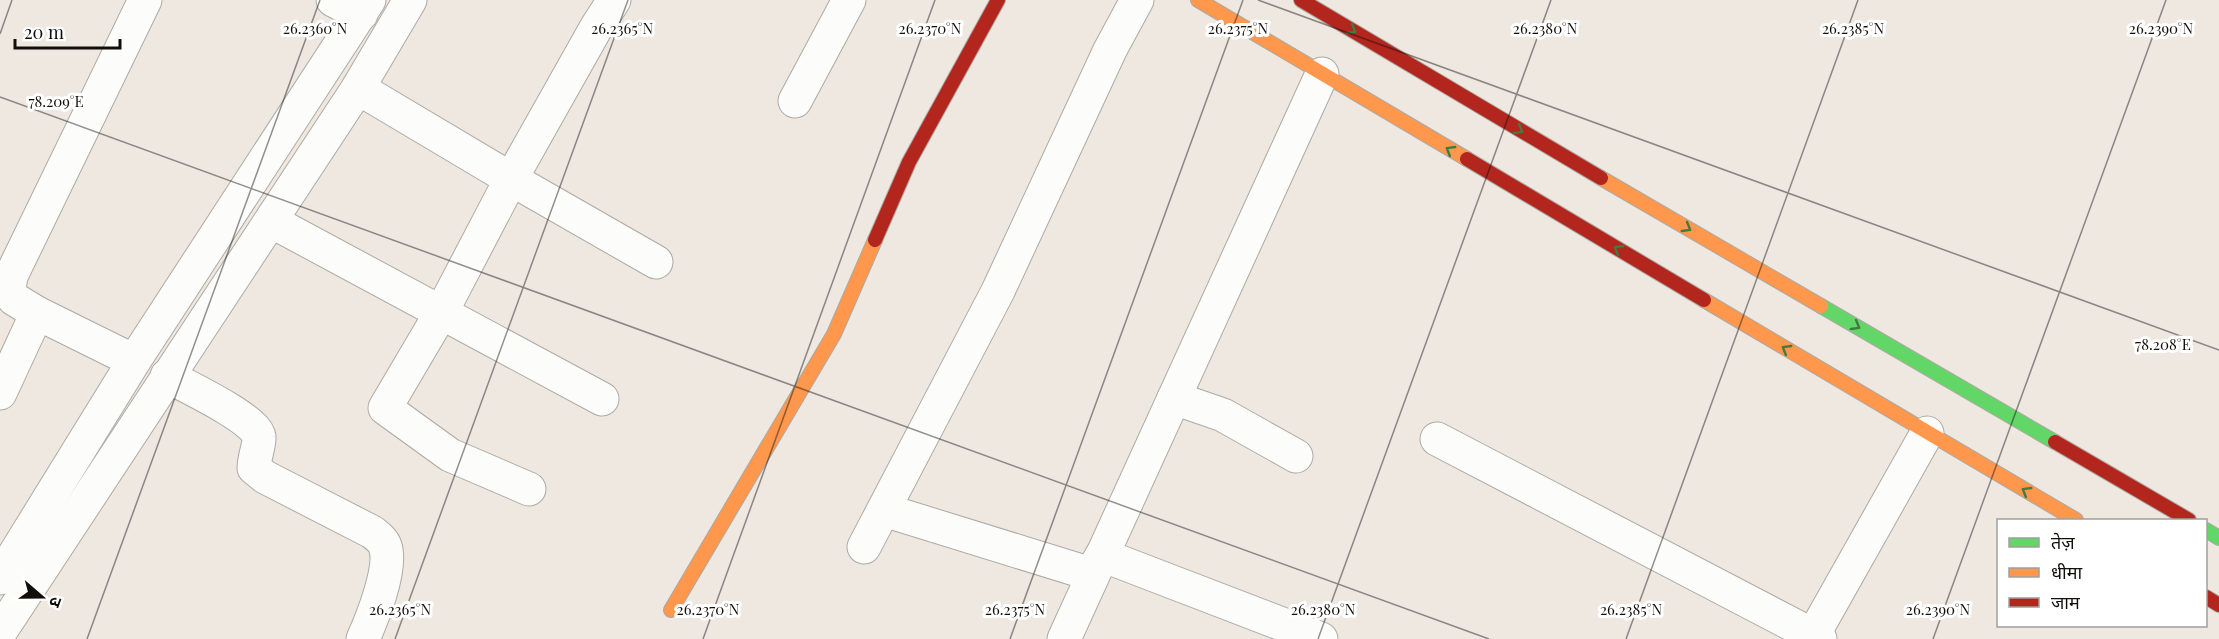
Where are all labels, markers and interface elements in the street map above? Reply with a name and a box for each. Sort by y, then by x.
scale bar [15,12,120,50]
text: 26.2360°N [283,18,348,38]
text: 26.2365°N [591,18,653,38]
text: 26.2370°N [899,18,962,38]
text: 26.2375°N [1208,18,1269,38]
text: 26.2380°N [1513,18,1578,38]
text: 26.2385°N [1822,18,1884,38]
text: 26.2390°N [2129,18,2194,38]
text: 20 m [24,20,64,44]
one-way arrow [1346,23,1356,34]
text: 78.209°E [28,91,84,111]
one-way arrow [1513,123,1523,135]
one-way arrow [1446,145,1456,157]
one-way arrow [1681,221,1691,233]
one-way arrow [1614,245,1624,256]
one-way arrow [1850,319,1860,331]
text: 78.208°E [2135,334,2191,354]
one-way arrow [1782,344,1792,356]
one-way arrow [2022,486,2032,498]
legend [1997,519,2207,627]
text: तेज़ [2051,530,2075,554]
text: धीमा [2051,560,2082,584]
north arrow [12,567,72,627]
text: जाम [2051,590,2081,614]
text: उ [45,594,68,611]
text: 26.2365°N [369,599,431,619]
text: 26.2370°N [677,599,740,619]
text: 26.2375°N [985,599,1046,619]
text: 26.2380°N [1291,599,1356,619]
text: 26.2385°N [1600,599,1662,619]
text: 26.2390°N [1906,599,1971,619]

